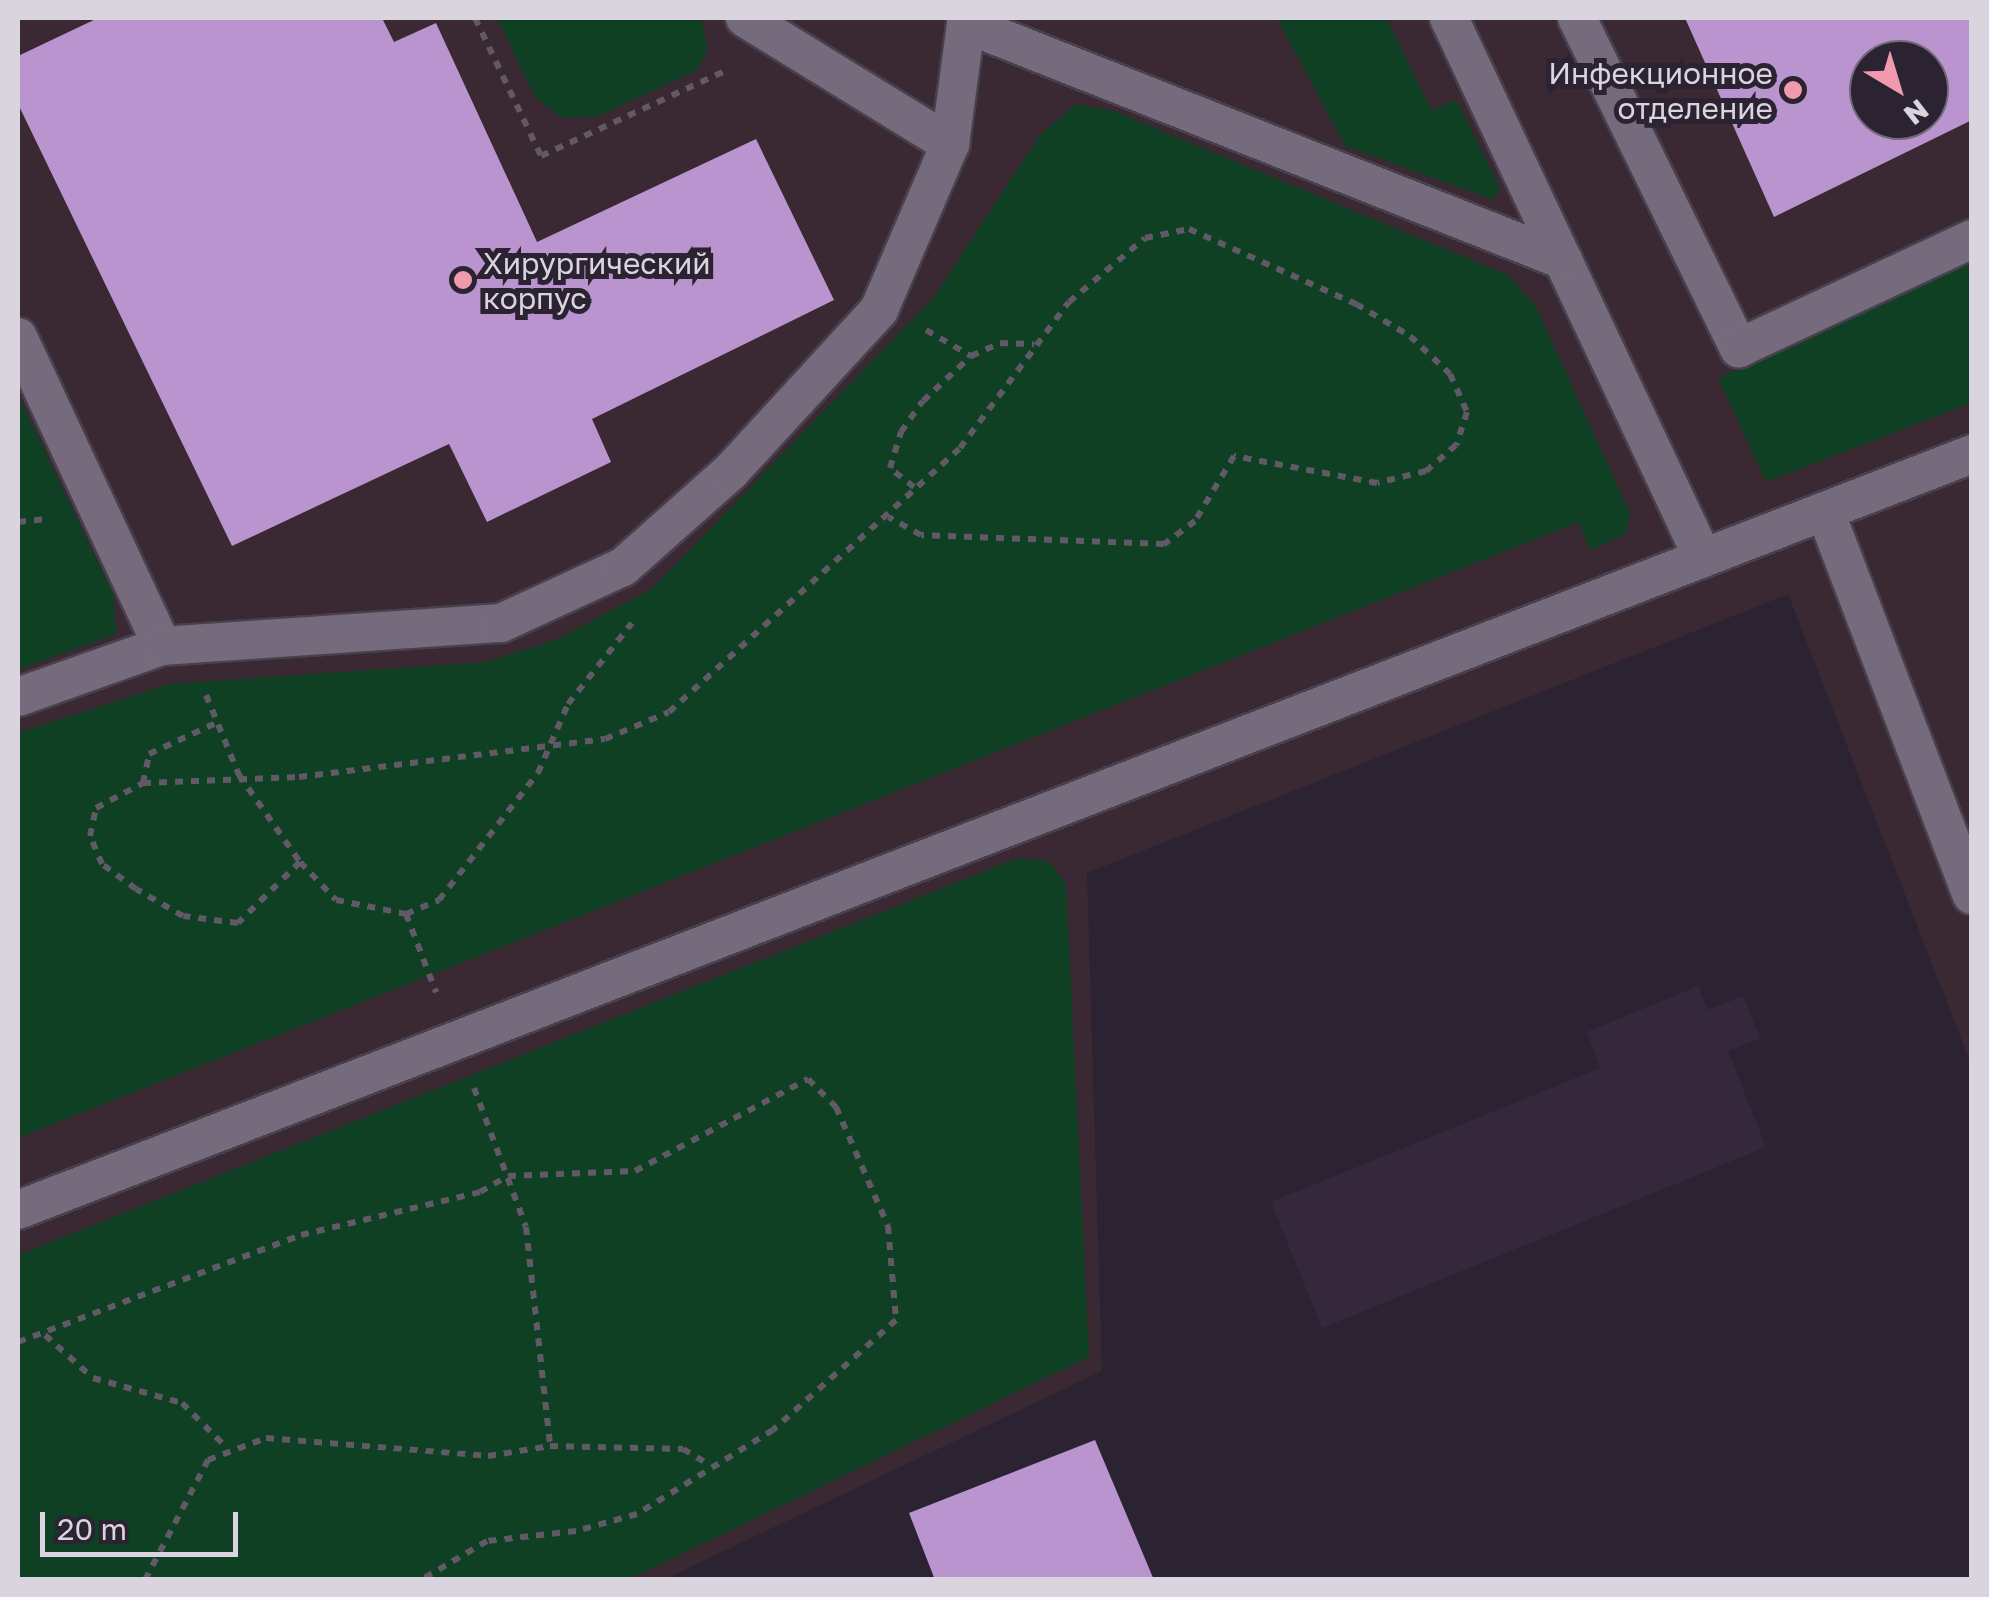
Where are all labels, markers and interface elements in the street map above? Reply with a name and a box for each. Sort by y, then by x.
north arrow [1849,40,1949,140]
place label: Инфекционное отделение [1548,55,1773,126]
marker: Инфекционное отделение [1782,79,1804,101]
text: N [1898,93,1935,132]
place label: Хирургический корпус [483,245,711,316]
marker: Хирургический корпус [452,269,474,291]
scale bar [45,1492,242,1554]
text: 20 m [57,1511,127,1547]

